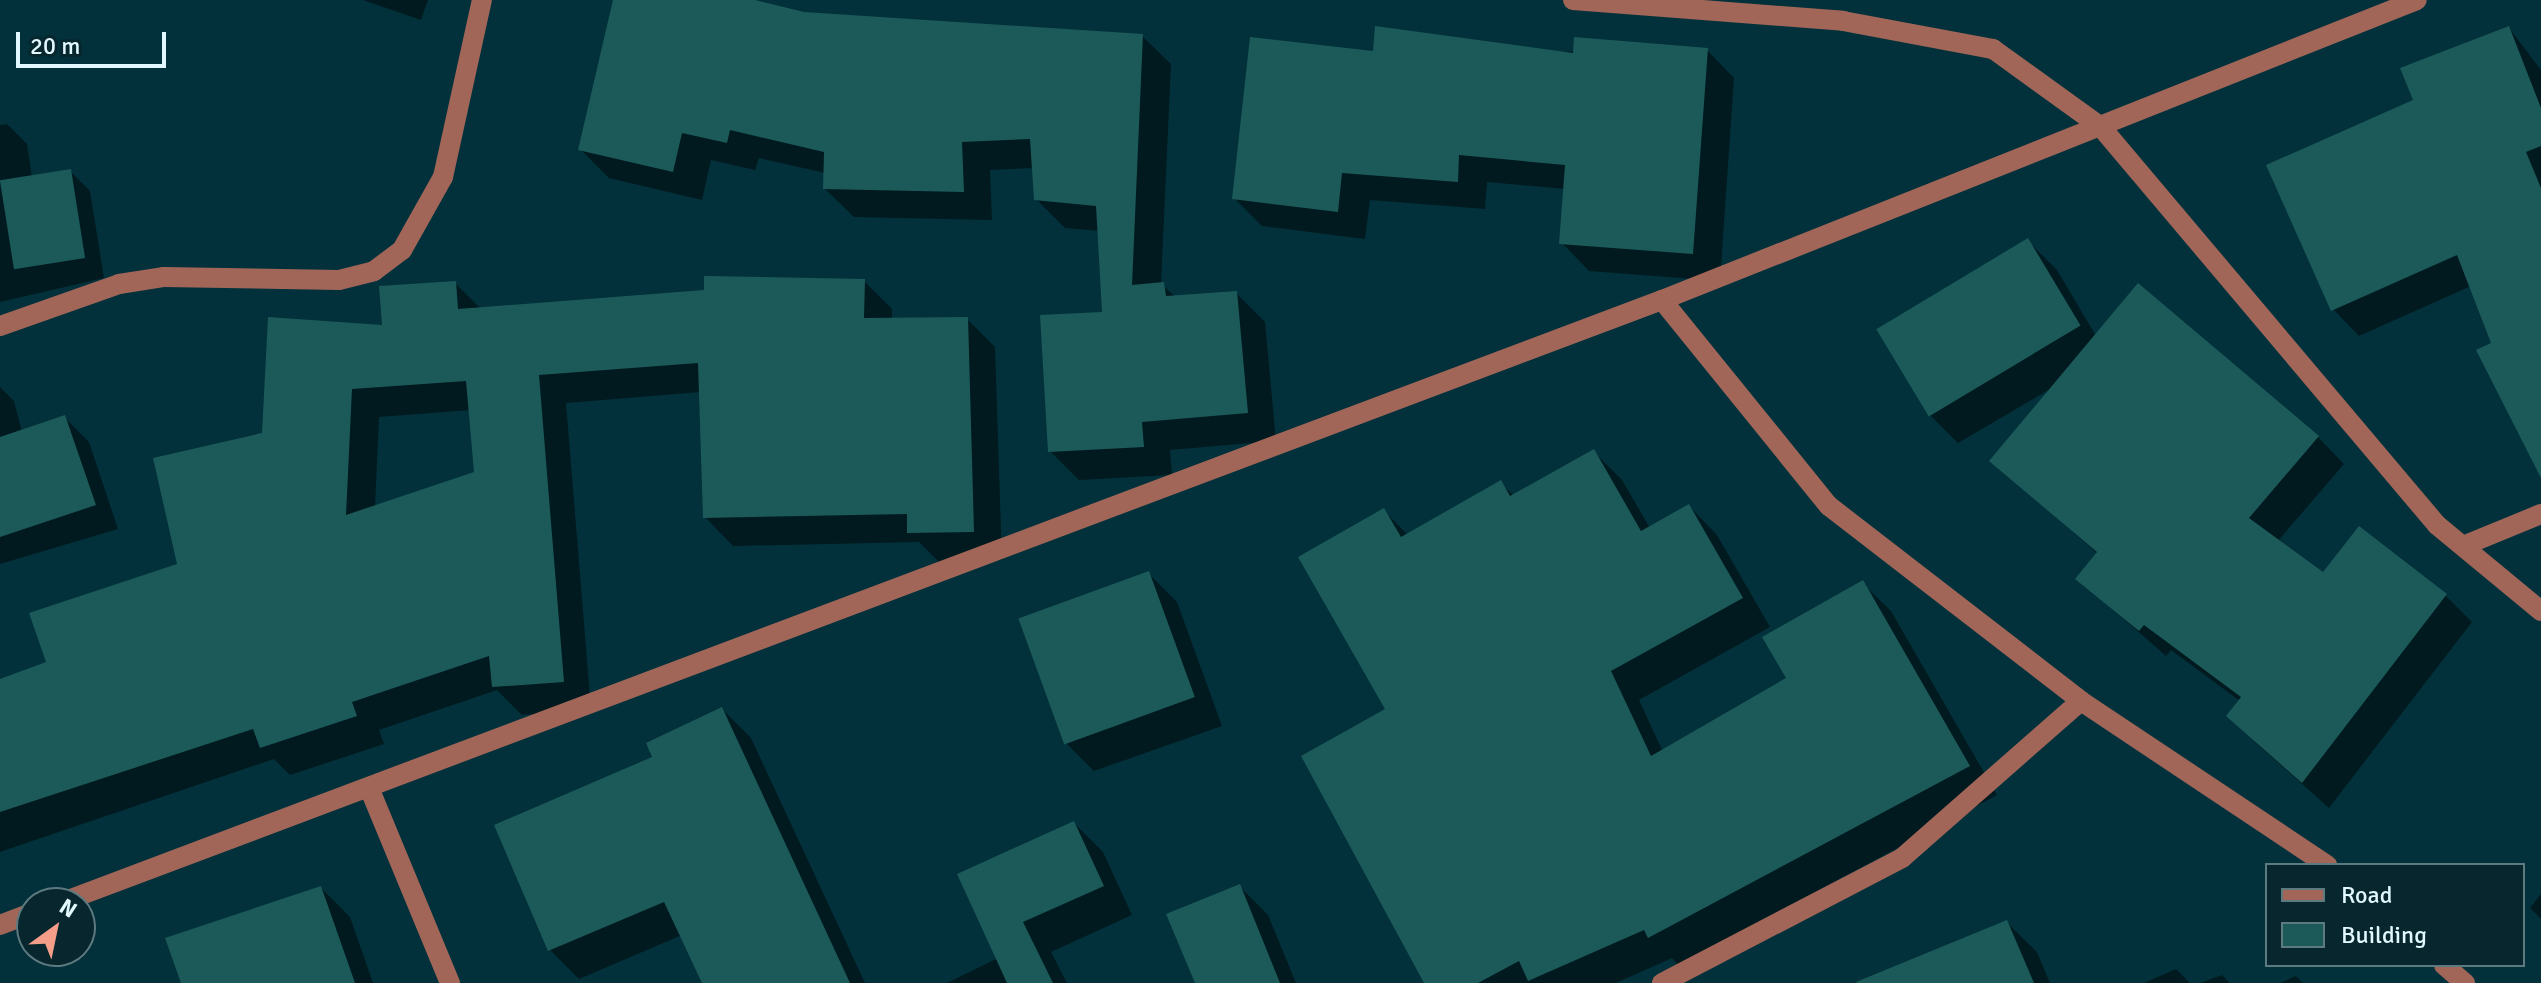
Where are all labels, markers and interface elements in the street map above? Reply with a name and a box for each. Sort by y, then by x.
scale bar [20,16,170,66]
text: 20 m [30,31,80,61]
legend [2265,863,2525,967]
text: Road [2341,880,2392,910]
north arrow [16,887,96,967]
text: N [54,893,82,924]
text: Building [2341,920,2427,950]

